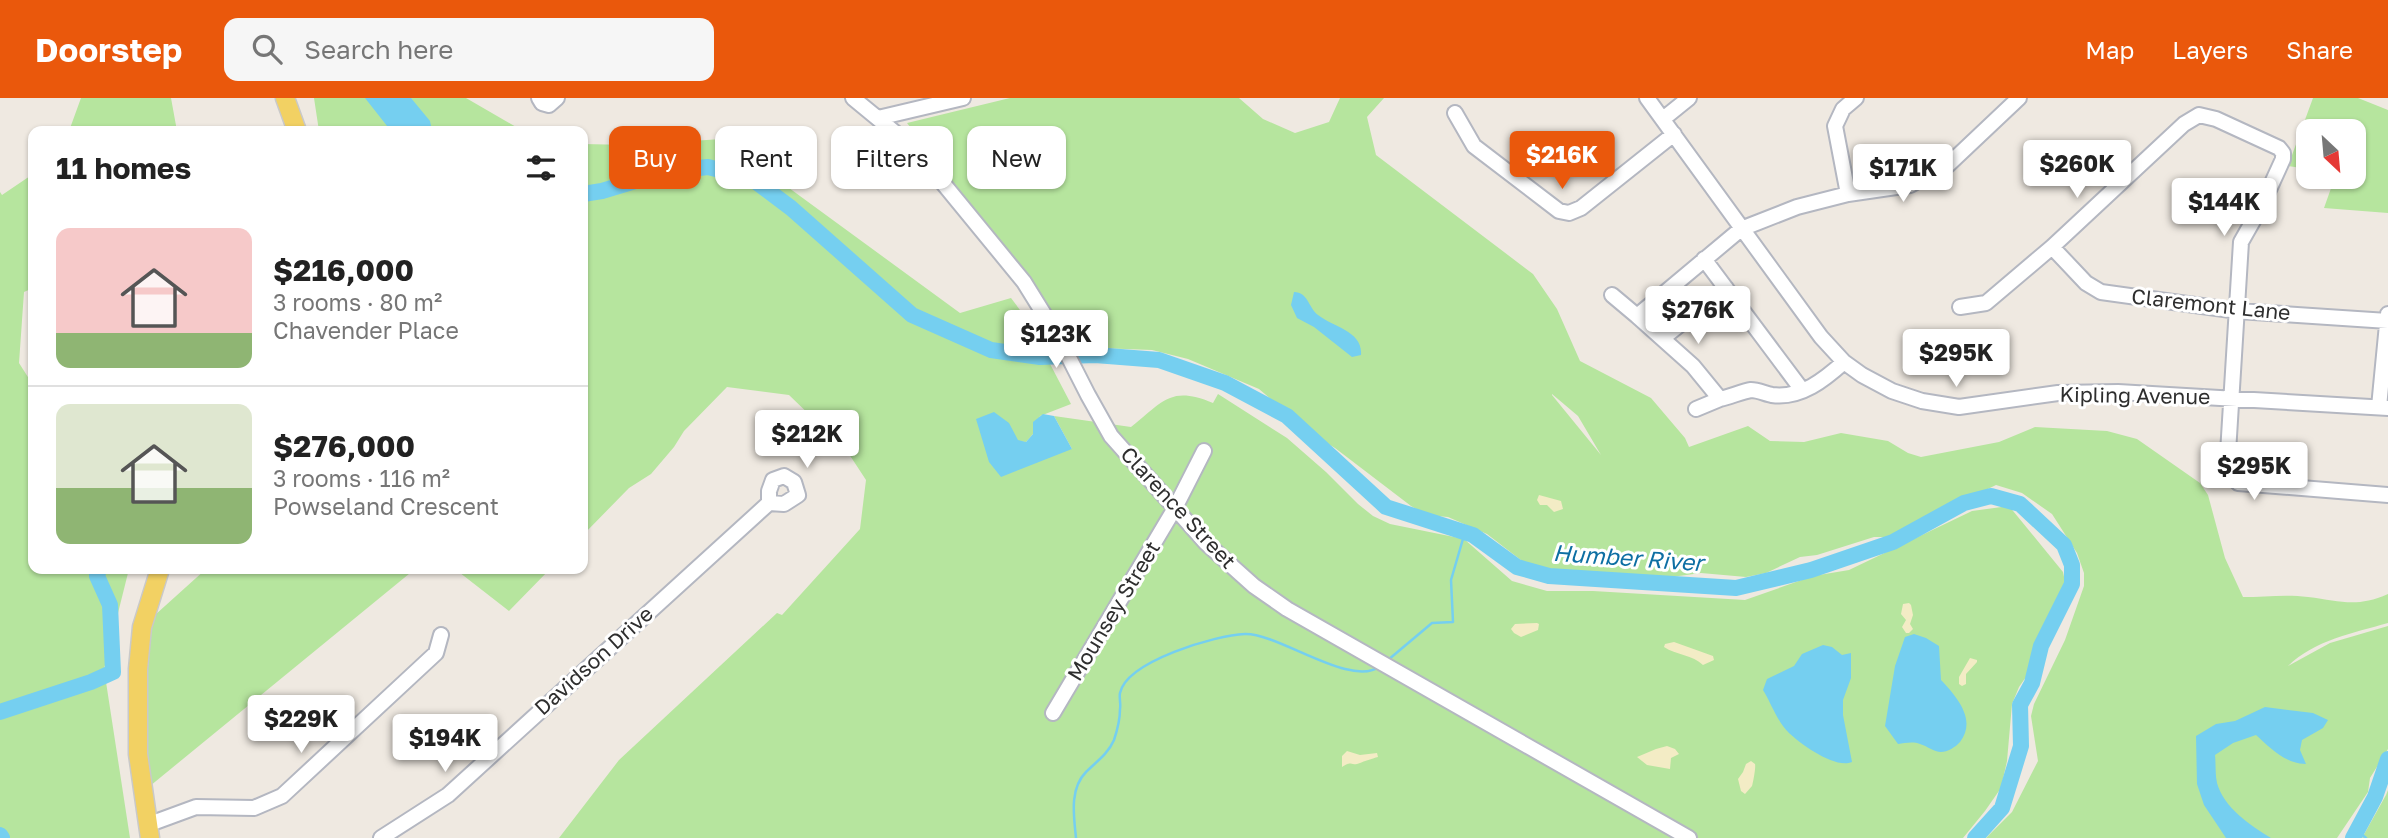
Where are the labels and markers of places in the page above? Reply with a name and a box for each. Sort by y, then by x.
pin: $216K [1513,132,1611,191]
pin: $260K [2028,140,2126,200]
pin: $171K [1854,144,1952,204]
pin: $144K [2175,178,2273,238]
pin: $276K [1649,286,1747,346]
pin: $123K [1007,310,1105,370]
pin: $295K [1907,330,2005,389]
pin: $212K [758,410,856,470]
pin: $295K [2205,442,2303,502]
pin: $229K [252,696,350,755]
pin: $194K [396,714,494,774]

